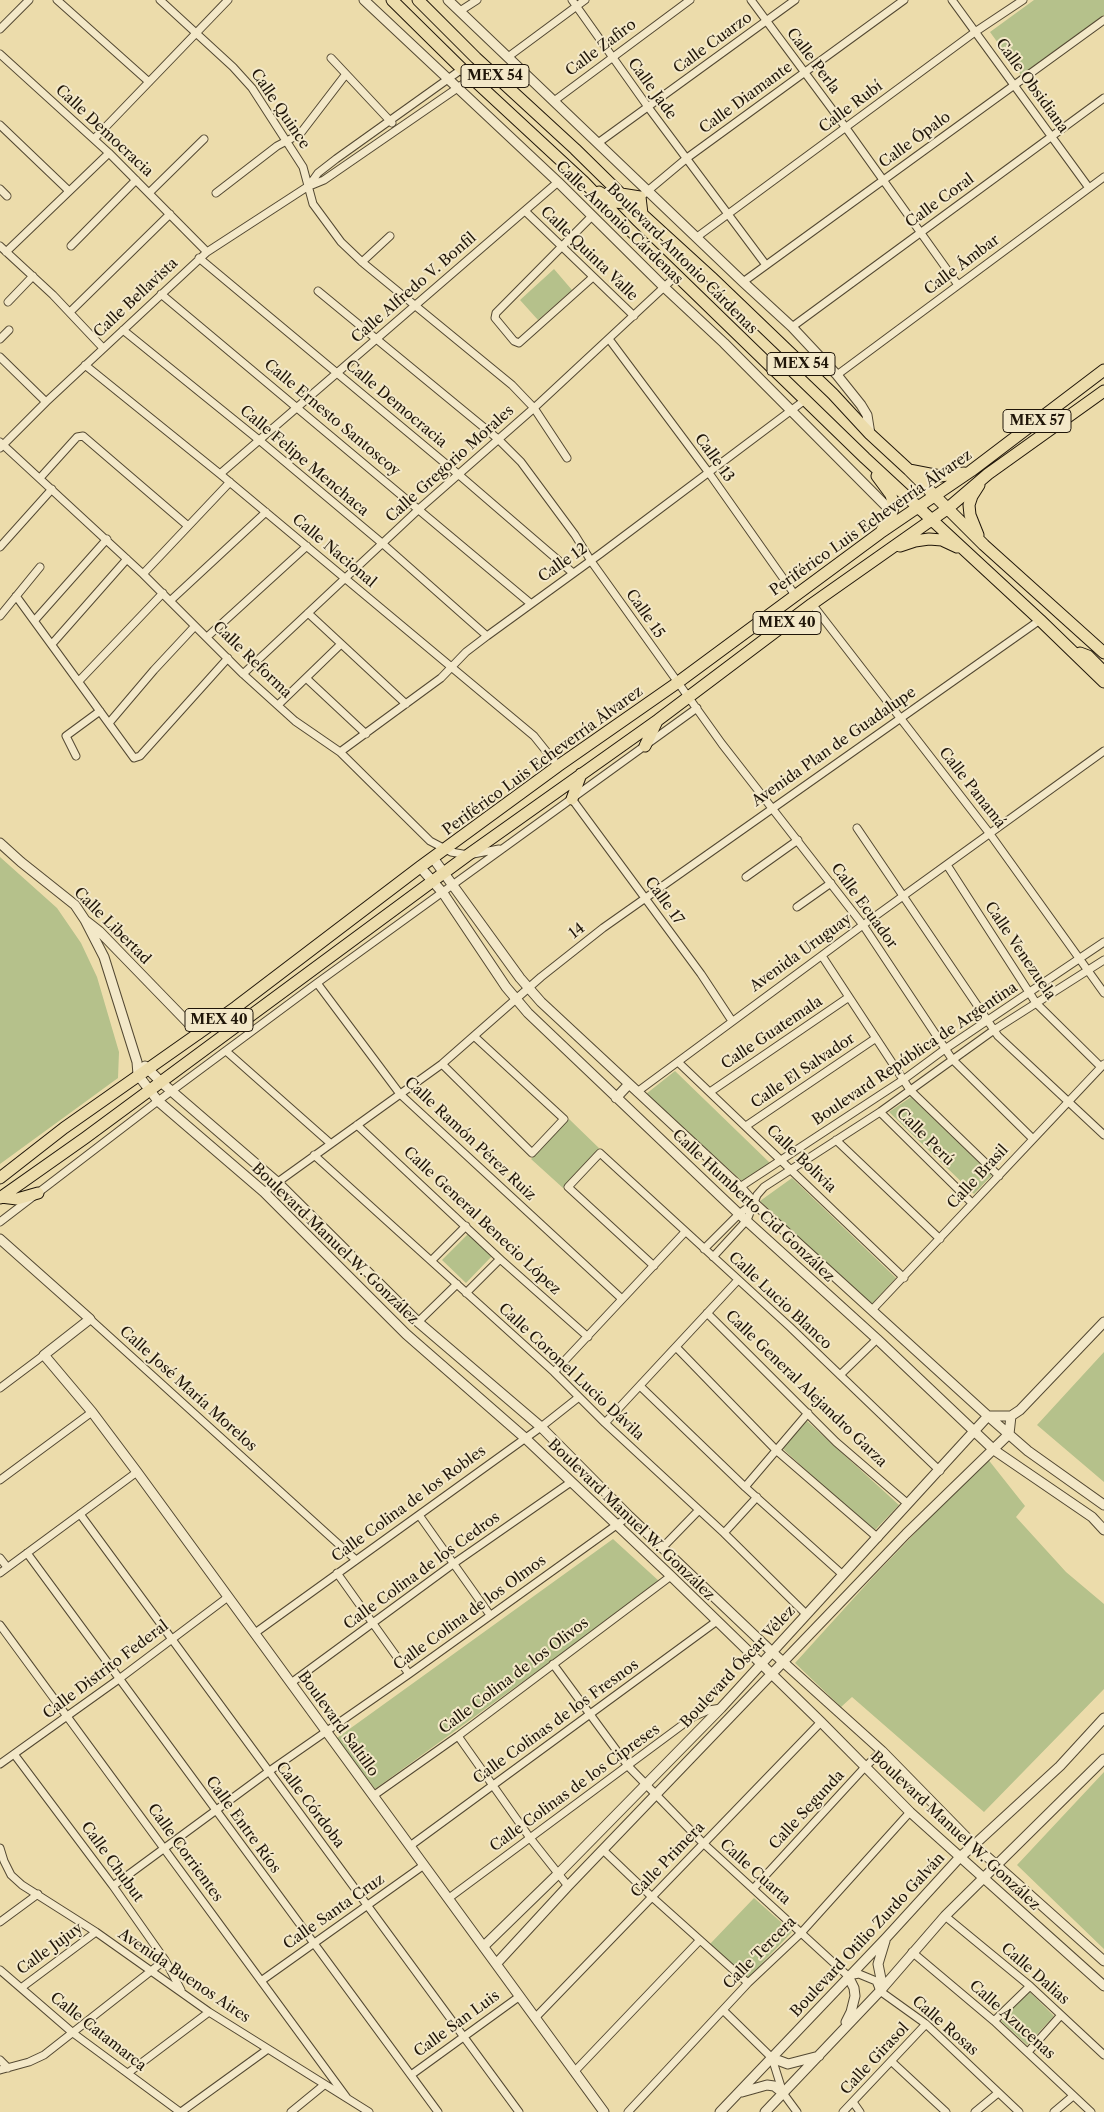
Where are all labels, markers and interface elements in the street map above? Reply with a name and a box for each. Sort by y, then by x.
street label: Calle Cuarzo [670,8,756,78]
street label: Calle Zafiro [562,16,640,80]
street label: Calle Perla [783,25,843,97]
street label: Calle Obsidiana [992,35,1072,137]
street label: Calle Jade [624,55,680,123]
street label: Calle Diamante [696,58,796,138]
road number: MEX 54 [461,64,529,88]
street label: Calle Quince [247,66,313,152]
street label: Calle Rubí [816,77,886,137]
street label: Calle Democracia [51,81,157,181]
street label: Calle Ópalo [876,108,954,172]
street label: Calle Antonio Cárdenas [552,158,686,288]
street label: Calle Coral [902,170,978,232]
street label: Boulevard Antonio Cárdenas [603,180,761,338]
street label: Calle Quinta Valle [537,203,641,305]
street label: Calle Alfredo V. Bonfil [348,229,480,347]
street label: Calle Ámbar [921,231,1003,299]
street label: Calle Bellavista [90,254,182,342]
road number: MEX 54 [767,352,835,376]
street label: Calle Ernesto Santoscoy [260,356,404,480]
street label: Calle Democracia [342,356,450,452]
street label: Calle Felipe Menchaca [236,402,372,520]
street label: Calle Gregorio Morales [382,402,518,526]
road number: MEX 57 [1003,410,1071,432]
street label: Calle 13 [690,430,738,486]
street label: Periférico Luis Echeverría Álvarez [766,446,976,600]
street label: Calle Nacional [288,511,380,591]
street label: Calle 12 [535,540,591,586]
street label: Calle 15 [622,586,668,642]
road number: MEX 40 [753,612,821,634]
street label: Calle Reforma [209,618,295,702]
street label: Periférico Luis Echeverría Álvarez [440,682,646,840]
street label: Avenida Plan de Guadalupe [749,683,919,811]
street label: Calle Panamá [935,744,1009,832]
street label: Calle Ecuador [827,860,901,952]
street label: Calle 17 [641,874,687,928]
street label: Calle Libertad [70,884,154,968]
street label: Calle Venezuela [981,899,1059,1003]
street label: Avenida Uruguay [747,910,855,996]
street label: 14 [566,919,588,943]
street label: Boulevard República de Argentina [809,978,1021,1130]
street label: Calle Guatemala [718,993,826,1073]
road number: MEX 40 [185,1008,253,1032]
street label: Calle El Salvador [748,1030,858,1112]
street label: Calle Ramón Pérez Ruiz [401,1073,539,1205]
street label: Calle Perú [892,1104,958,1170]
street label: Calle Bolivia [762,1121,840,1197]
street label: Calle Humberto Cid González [668,1126,838,1286]
street label: Calle Brasil [944,1141,1012,1213]
street label: Calle General Benecio López [400,1143,564,1299]
street label: Boulevard Manuel W. González [248,1159,422,1329]
street label: Calle Lucio Blanco [725,1248,835,1354]
street label: Calle Coronel Lucio Dávila [494,1300,648,1444]
street label: Calle General Alejandro Garza [721,1307,891,1471]
street label: Calle José María Morelos [116,1323,260,1455]
street label: Boulevard Manuel W. González [544,1435,718,1605]
street label: Calle Colina de los Robles [328,1442,490,1566]
street label: Calle Colina de los Cedros [340,1508,504,1634]
street label: Calle Colina de los Olmos [390,1552,550,1674]
street label: Boulevard Óscar Vélez [677,1602,799,1732]
street label: Calle Colina de los Olivos [436,1614,592,1738]
street label: Calle Distrito Federal [40,1617,172,1723]
street label: Calle Colinas de los Fresnos [470,1656,642,1788]
street label: Boulevard Saltillo [294,1668,382,1780]
street label: Calle Colinas de los Cipreses [487,1720,663,1856]
street label: Boulevard Manuel W. González [867,1748,1043,1914]
street label: Calle Córdoba [272,1758,348,1852]
street label: Calle Segunda [766,1767,848,1853]
street label: Calle Entre Ríos [202,1773,284,1877]
street label: Calle Corrientes [143,1800,227,1906]
street label: Calle Chubut [77,1818,147,1906]
street label: Calle Primera [627,1818,709,1902]
street label: Calle Cuarta [716,1836,794,1908]
street label: Boulevard Otilio Zurdo Galván [787,1849,949,2021]
street label: Calle Santa Cruz [280,1870,388,1954]
street label: Calle Tercera [720,1913,800,1993]
street label: Calle Jujuy [14,1919,86,1979]
street label: Avenida Buenos Aires [115,1925,253,2027]
street label: Calle Dalias [997,1940,1073,2008]
street label: Calle Azucenas [965,1977,1059,2063]
street label: Calle San Luis [411,1987,503,2061]
street label: Calle Catamarca [46,1989,150,2075]
street label: Calle Rosas [908,1992,982,2060]
street label: Calle Girasol [837,2019,913,2099]

